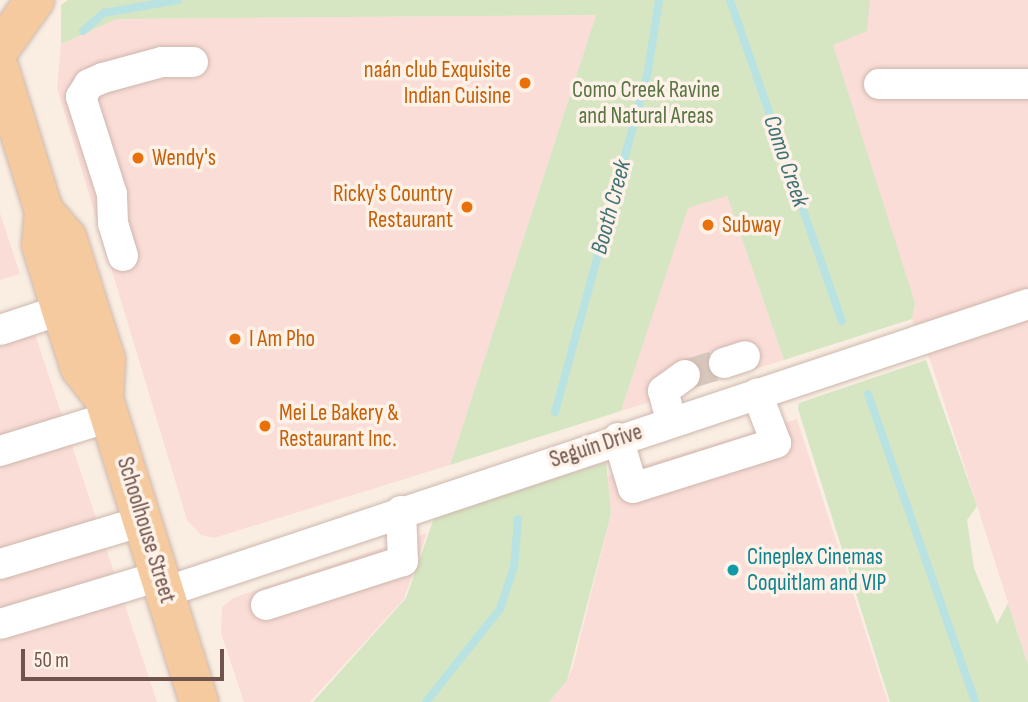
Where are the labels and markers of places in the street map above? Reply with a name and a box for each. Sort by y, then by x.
place label: naán club Exquisite Indian Cuisine [364,56,511,110]
marker: naán club Exquisite Indian Cuisine [517,75,533,91]
place label: Wendy's [152,144,216,172]
marker: Wendy's [130,150,146,166]
place label: Ricky's Country Restaurant [333,180,453,234]
marker: Ricky's Country Restaurant [459,199,475,215]
place label: Subway [722,211,781,239]
marker: Subway [700,217,716,233]
place label: I Am Pho [249,325,315,353]
marker: I Am Pho [227,331,243,347]
place label: Mei Le Bakery & Restaurant Inc. [279,399,399,453]
marker: Mei Le Bakery & Restaurant Inc. [257,418,273,434]
place label: Cineplex Cinemas Coquitlam and VIP [747,543,886,597]
marker: Cineplex Cinemas Coquitlam and VIP [725,562,741,578]

